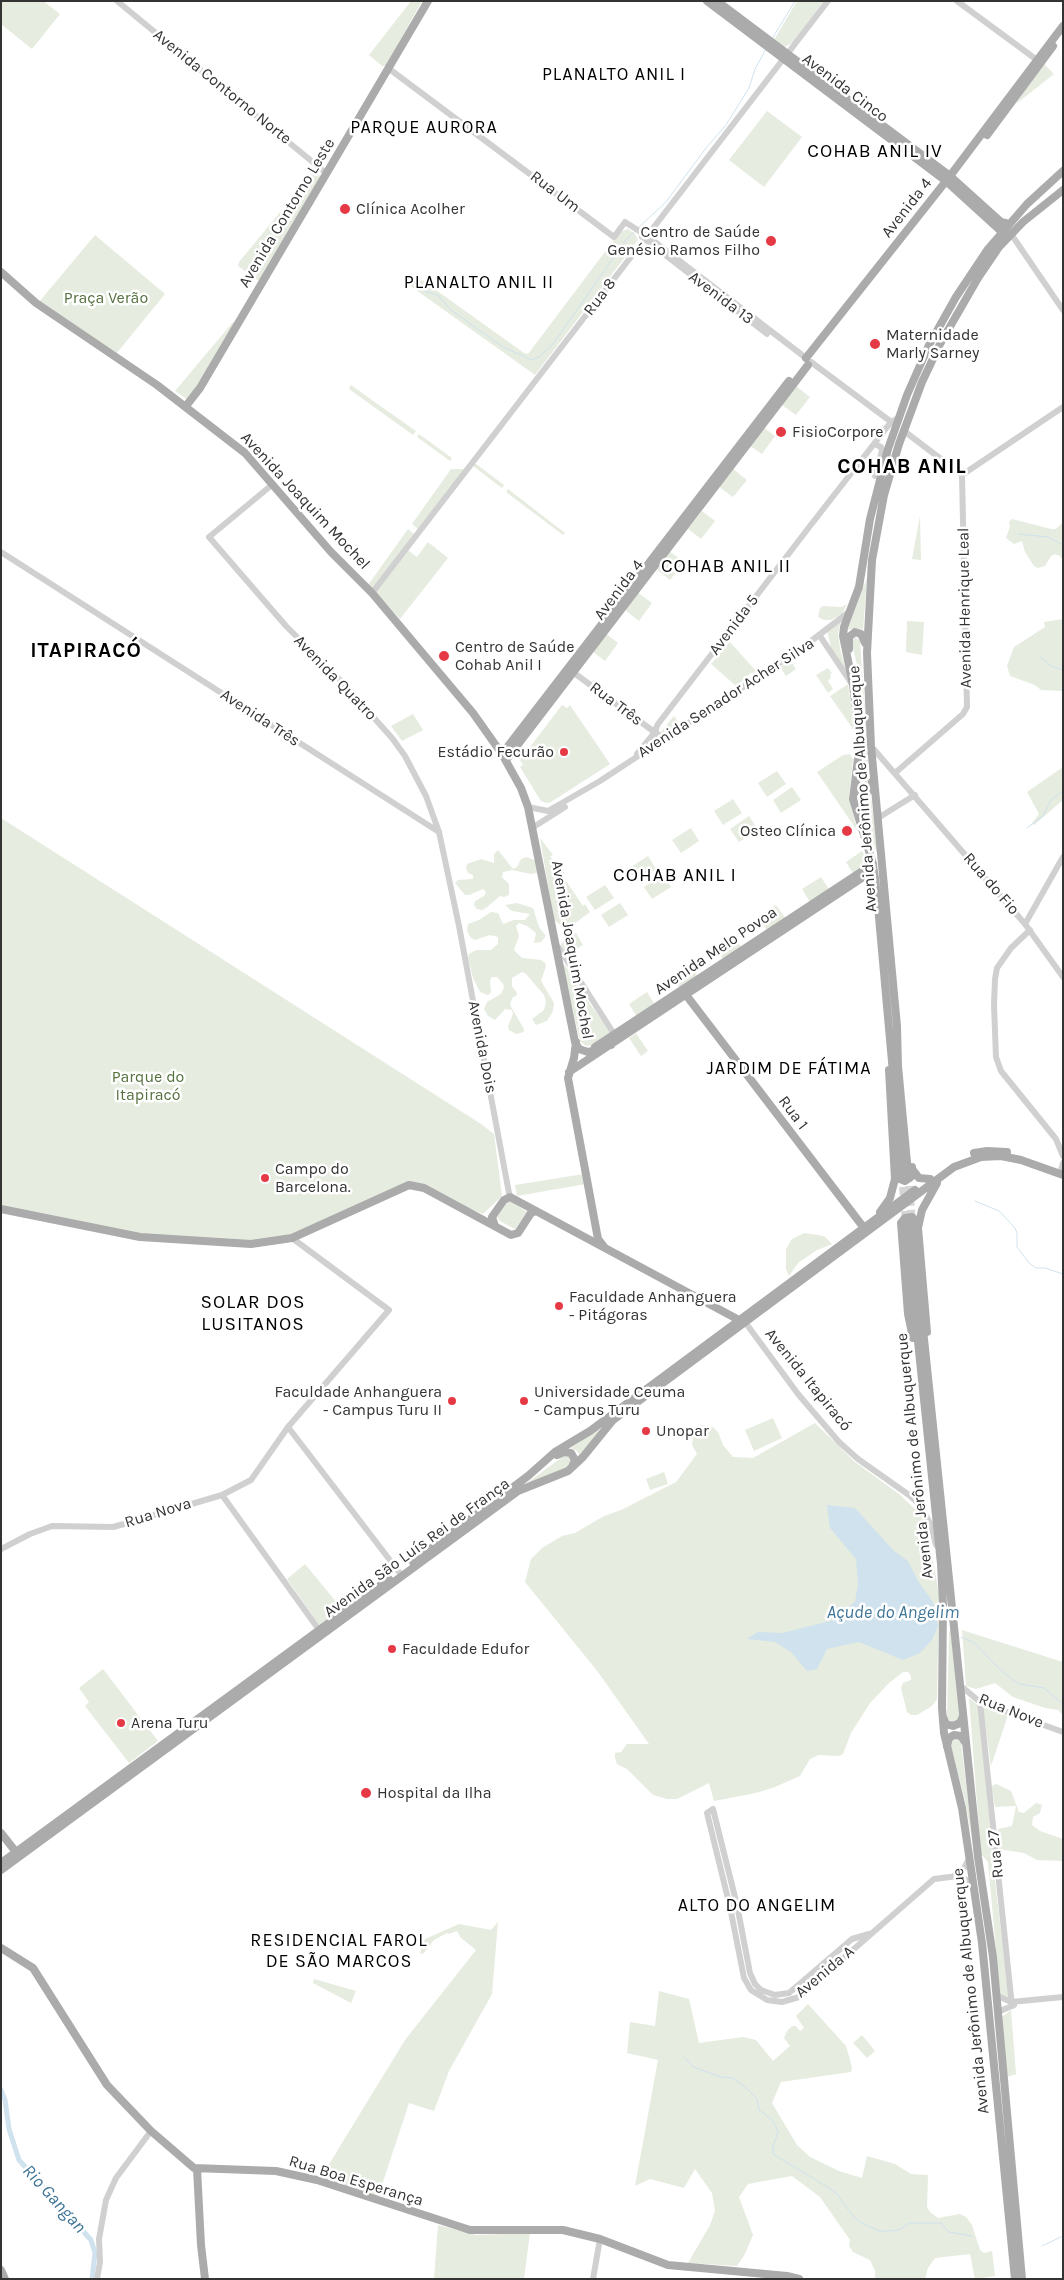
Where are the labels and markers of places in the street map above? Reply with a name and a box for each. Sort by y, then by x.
place label: Clínica Acolher [356,199,465,219]
marker: Clínica Acolher [338,202,352,216]
place label: Centro de Saúde Genésio Ramos Filho [607,222,760,260]
marker: Centro de Saúde Genésio Ramos Filho [764,234,778,248]
place label: Maternidade Marly Sarney [886,325,979,363]
marker: Maternidade Marly Sarney [868,337,882,351]
place label: FisioCorpore [792,422,884,442]
marker: FisioCorpore [774,425,788,439]
place label: Centro de Saúde Cohab Anil I [455,637,574,675]
marker: Centro de Saúde Cohab Anil I [437,649,451,663]
place label: Estádio Fecurão [438,742,554,762]
marker: Estádio Fecurão [558,746,570,758]
place label: Osteo Clínica [740,821,836,841]
marker: Osteo Clínica [840,824,854,838]
place label: Campo do Barcelona. [275,1159,351,1197]
marker: Campo do Barcelona. [259,1172,271,1184]
place label: Faculdade Anhanguera - Pitágoras [569,1287,737,1325]
marker: Faculdade Anhanguera - Pitágoras [553,1300,565,1312]
place label: Faculdade Anhanguera - Campus Turu II [274,1382,442,1420]
place label: Universidade Ceuma - Campus Turu [534,1382,685,1420]
marker: Faculdade Anhanguera - Campus Turu II [446,1395,458,1407]
marker: Universidade Ceuma - Campus Turu [518,1395,530,1407]
place label: Unopar [656,1421,709,1441]
marker: Unopar [640,1425,652,1437]
place label: Faculdade Edufor [402,1639,529,1659]
marker: Faculdade Edufor [386,1643,398,1655]
place label: Arena Turu [131,1713,209,1733]
marker: Arena Turu [115,1717,127,1729]
place label: Hospital da Ilha [377,1783,492,1803]
marker: Hospital da Ilha [359,1786,373,1800]

